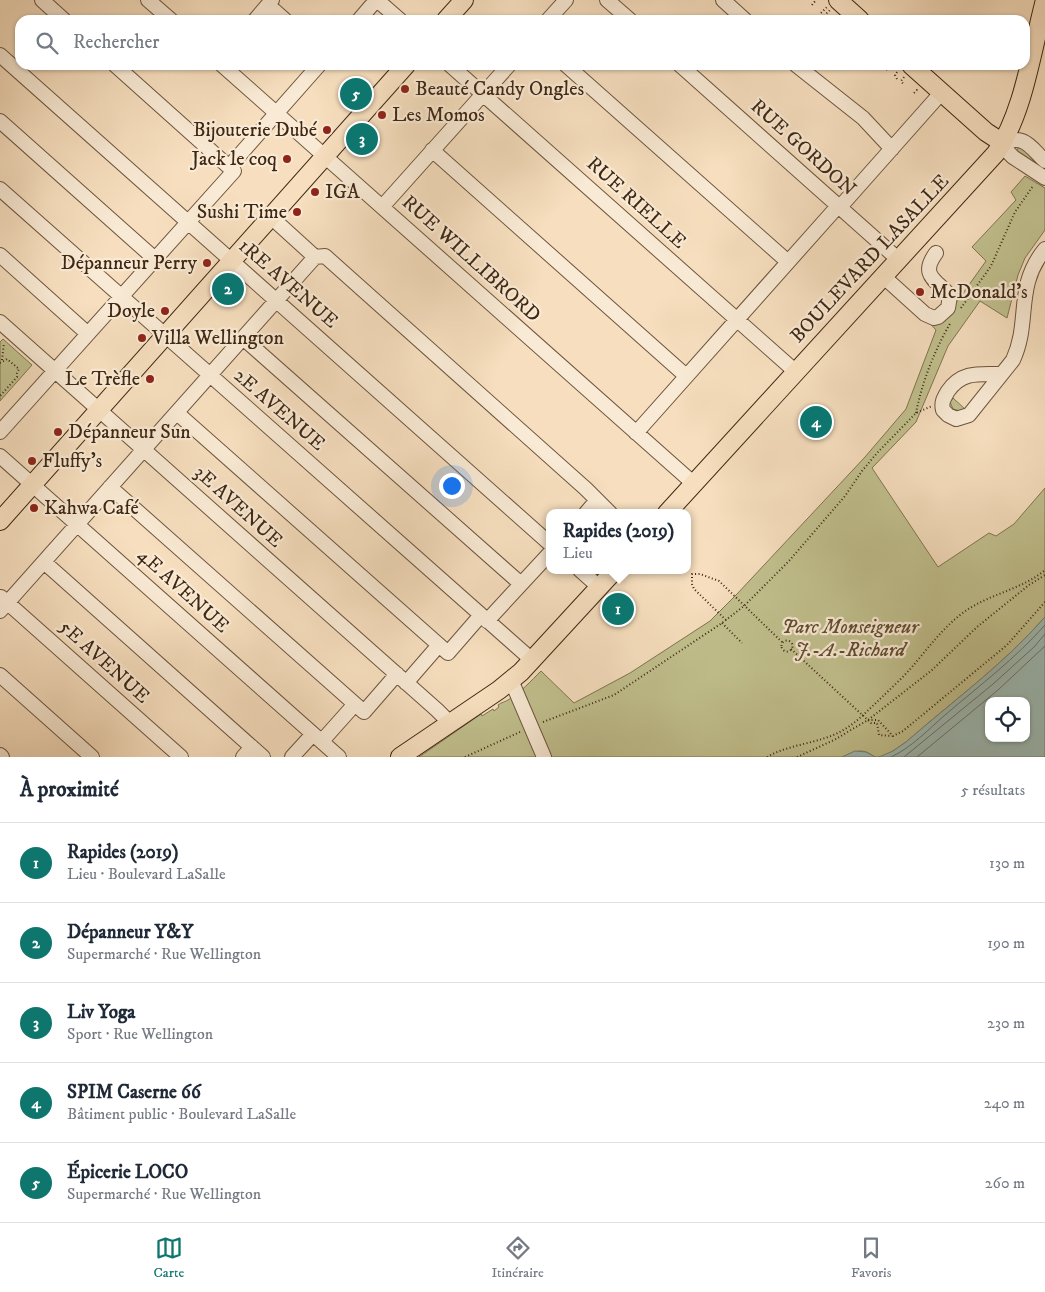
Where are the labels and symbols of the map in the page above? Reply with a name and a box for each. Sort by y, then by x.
pin: 5 [340,75,372,113]
place label: Beauté Candy Ongles [415,77,584,102]
marker: Beauté Candy Ongles [399,83,411,95]
street label: RUE GORDON [745,94,861,202]
place label: Les Momos [392,103,485,128]
marker: Les Momos [376,109,388,121]
place label: Bijouterie Dubé [193,118,318,143]
pin: 3 [346,120,378,158]
marker: Bijouterie Dubé [321,124,333,136]
place label: Jack le coq [189,147,278,172]
street label: RUE RIELLE [581,152,691,254]
marker: Jack le coq [281,153,293,165]
street label: BOULEVARD LASALLE [785,169,955,349]
place label: IGA [325,180,360,205]
marker: IGA [309,186,321,198]
street label: RUE WILLIBRORD [396,190,546,328]
place label: Sushi Time [197,200,287,225]
marker: Sushi Time [291,206,303,218]
street label: 1RE AVENUE [233,234,343,334]
place label: Dépanneur Perry [61,251,198,276]
marker: Dépanneur Perry [201,257,213,269]
pin: 2 [212,270,244,308]
place label: McDonald's [930,280,1028,305]
marker: McDonald's [914,286,926,298]
place label: Doyle [107,299,155,324]
marker: Doyle [159,305,171,317]
place label: Villa Wellington [151,326,285,351]
marker: Villa Wellington [136,332,148,344]
street label: 2E AVENUE [228,363,330,457]
place label: Le Trèfle [65,367,140,392]
marker: Le Trèfle [144,373,156,385]
pin: 4 [800,403,832,441]
place label: Dépanneur Sun [68,420,191,445]
marker: Dépanneur Sun [52,426,64,438]
place label: Fluffy's [42,449,103,474]
marker: Fluffy's [26,455,38,467]
street label: 3E AVENUE [188,461,288,553]
your location [439,473,465,499]
place label: Kahwa Café [44,496,140,521]
marker: Kahwa Café [28,502,40,514]
street label: 4E AVENUE [132,543,234,639]
pin: 1 [602,590,634,628]
street label: 5E AVENUE [53,615,155,709]
park label: Parc Monseigneur J.-A.-Richard [782,615,920,663]

